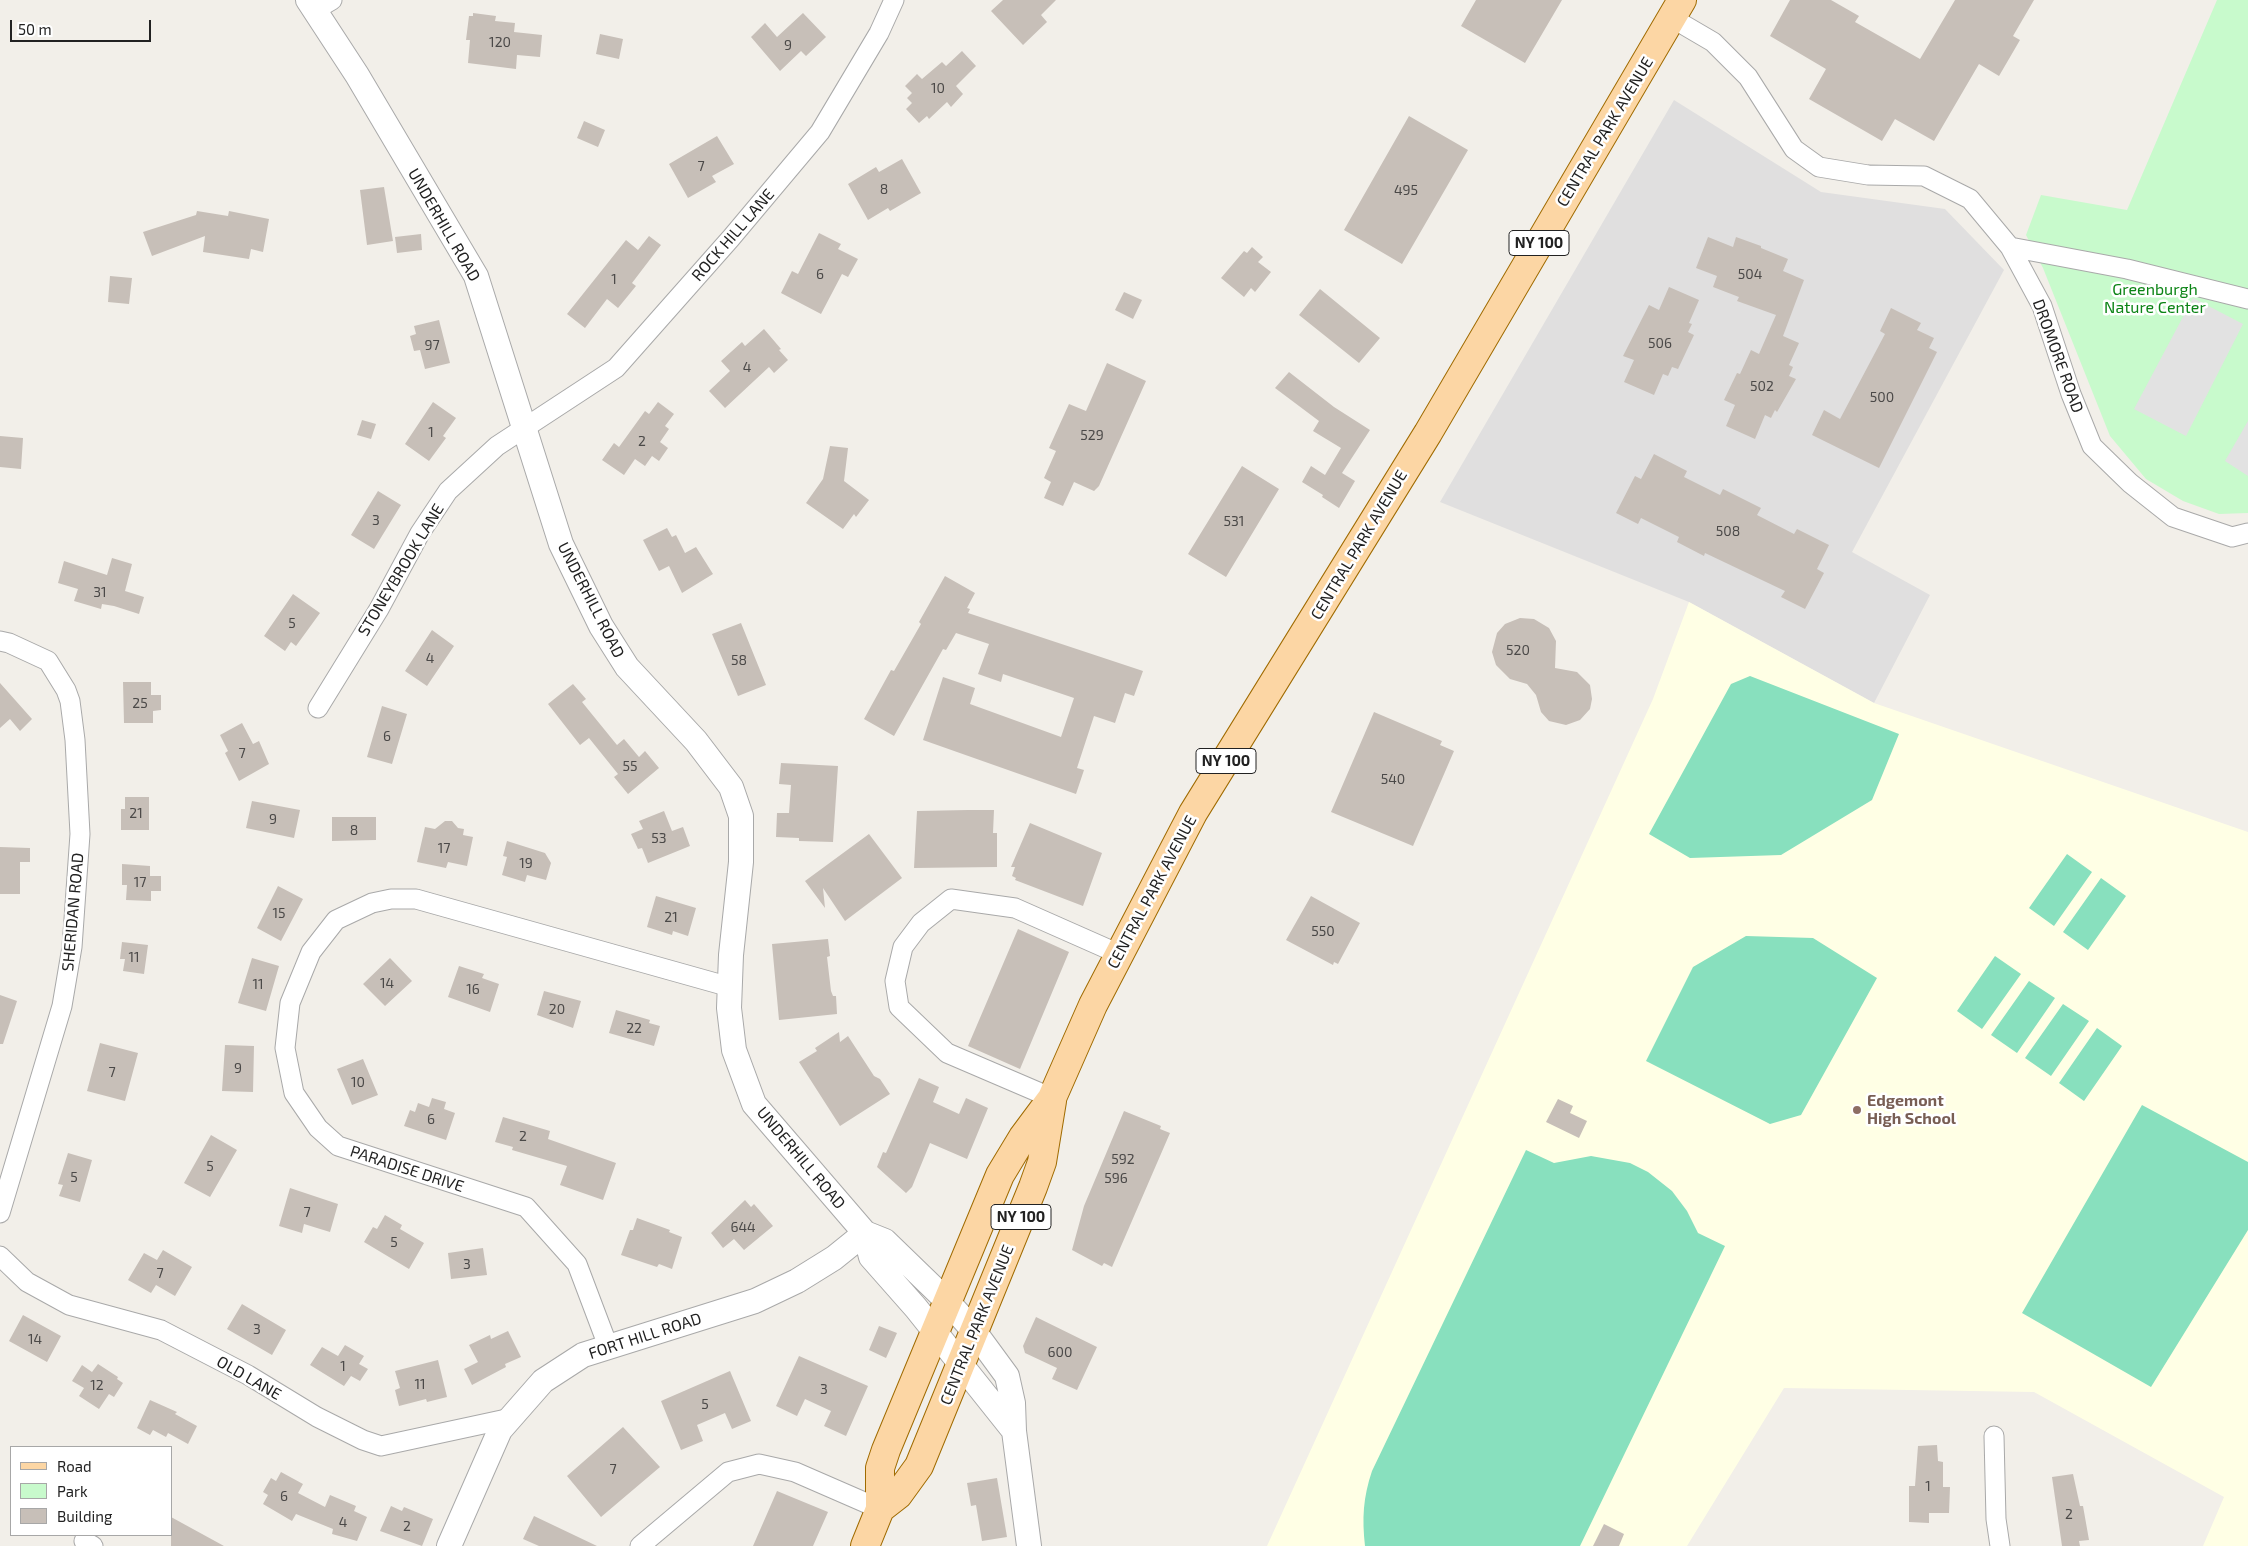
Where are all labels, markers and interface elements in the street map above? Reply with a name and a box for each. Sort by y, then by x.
scale bar [12,10,154,42]
text: 50 m [18,20,52,38]
house number: 120 [489,34,511,50]
house number: 9 [784,37,792,53]
street label: CENTRAL PARK AVENUE [1553,54,1657,210]
house number: 10 [931,80,945,96]
house number: 7 [697,158,705,174]
street label: UNDERHILL ROAD [404,165,484,285]
house number: 8 [880,181,888,197]
house number: 495 [1394,182,1418,198]
street label: ROCK HILL LANE [688,185,778,285]
road number: NY 100 [1509,230,1569,256]
house number: 6 [816,266,824,282]
house number: 504 [1738,266,1762,282]
house number: 1 [611,271,617,287]
park label: Greenburgh Nature Center [2104,280,2206,318]
street label: DROMORE ROAD [2029,297,2087,415]
house number: 506 [1648,335,1672,351]
house number: 97 [424,337,440,353]
house number: 4 [743,359,751,375]
house number: 502 [1750,378,1774,394]
house number: 500 [1870,389,1894,405]
house number: 1 [428,424,434,440]
house number: 529 [1080,427,1104,443]
house number: 2 [638,433,646,449]
street label: CENTRAL PARK AVENUE [1307,467,1411,623]
street label: STONEYBROOK LANE [354,500,448,640]
house number: 3 [372,512,380,528]
house number: 531 [1224,513,1244,529]
house number: 508 [1716,523,1740,539]
street label: UNDERHILL ROAD [554,539,628,661]
house number: 31 [93,584,107,600]
house number: 5 [288,615,296,631]
house number: 520 [1506,642,1530,658]
house number: 4 [426,650,434,666]
house number: 58 [731,652,747,668]
house number: 25 [132,695,148,711]
house number: 6 [383,728,391,744]
house number: 7 [238,745,246,761]
road number: NY 100 [1196,748,1256,774]
house number: 55 [622,758,638,774]
house number: 540 [1381,771,1405,787]
house number: 21 [129,805,143,821]
house number: 9 [269,811,277,827]
street label: CENTRAL PARK AVENUE [1103,812,1201,972]
house number: 8 [350,822,358,838]
house number: 53 [651,830,667,846]
house number: 17 [438,840,450,856]
street label: SHERIDAN ROAD [58,852,88,972]
house number: 19 [519,855,533,871]
house number: 17 [134,874,146,890]
house number: 15 [272,905,286,921]
house number: 21 [664,909,678,925]
house number: 550 [1311,923,1335,939]
house number: 11 [128,949,140,965]
house number: 14 [380,975,394,991]
house number: 11 [252,976,264,992]
house number: 16 [466,981,480,997]
house number: 20 [549,1001,565,1017]
house number: 22 [626,1020,642,1036]
house number: 9 [234,1060,242,1076]
house number: 7 [108,1064,116,1080]
house number: 10 [351,1074,365,1090]
place label: Edgemont High School [1867,1091,1956,1129]
street label: UNDERHILL ROAD [753,1103,849,1213]
marker: Edgemont High School [1851,1104,1863,1116]
house number: 6 [427,1111,435,1127]
house number: 2 [519,1128,527,1144]
street label: PARADISE DRIVE [348,1142,466,1196]
house number: 592 [1111,1151,1135,1167]
house number: 5 [206,1158,214,1174]
house number: 5 [70,1169,78,1185]
house number: 596 [1104,1170,1128,1186]
house number: 7 [303,1204,311,1220]
road number: NY 100 [991,1204,1051,1230]
house number: 644 [730,1219,756,1235]
house number: 5 [390,1234,398,1250]
street label: CENTRAL PARK AVENUE [936,1242,1018,1408]
house number: 3 [463,1256,471,1272]
house number: 7 [156,1265,164,1281]
street label: FORT HILL ROAD [586,1309,704,1363]
house number: 3 [253,1321,261,1337]
house number: 14 [28,1331,42,1347]
house number: 600 [1048,1344,1072,1360]
street label: OLD LANE [213,1352,285,1404]
house number: 1 [340,1358,346,1374]
house number: 11 [414,1376,426,1392]
house number: 12 [90,1377,104,1393]
house number: 3 [820,1381,828,1397]
house number: 5 [701,1396,709,1412]
legend [10,1446,172,1536]
text: Road [57,1457,92,1475]
house number: 7 [609,1461,617,1477]
house number: 1 [1925,1478,1931,1494]
text: Park [57,1482,88,1500]
house number: 6 [280,1488,288,1504]
house number: 2 [2065,1506,2073,1522]
text: Building [57,1507,112,1525]
house number: 4 [339,1514,347,1530]
house number: 2 [403,1518,411,1534]

